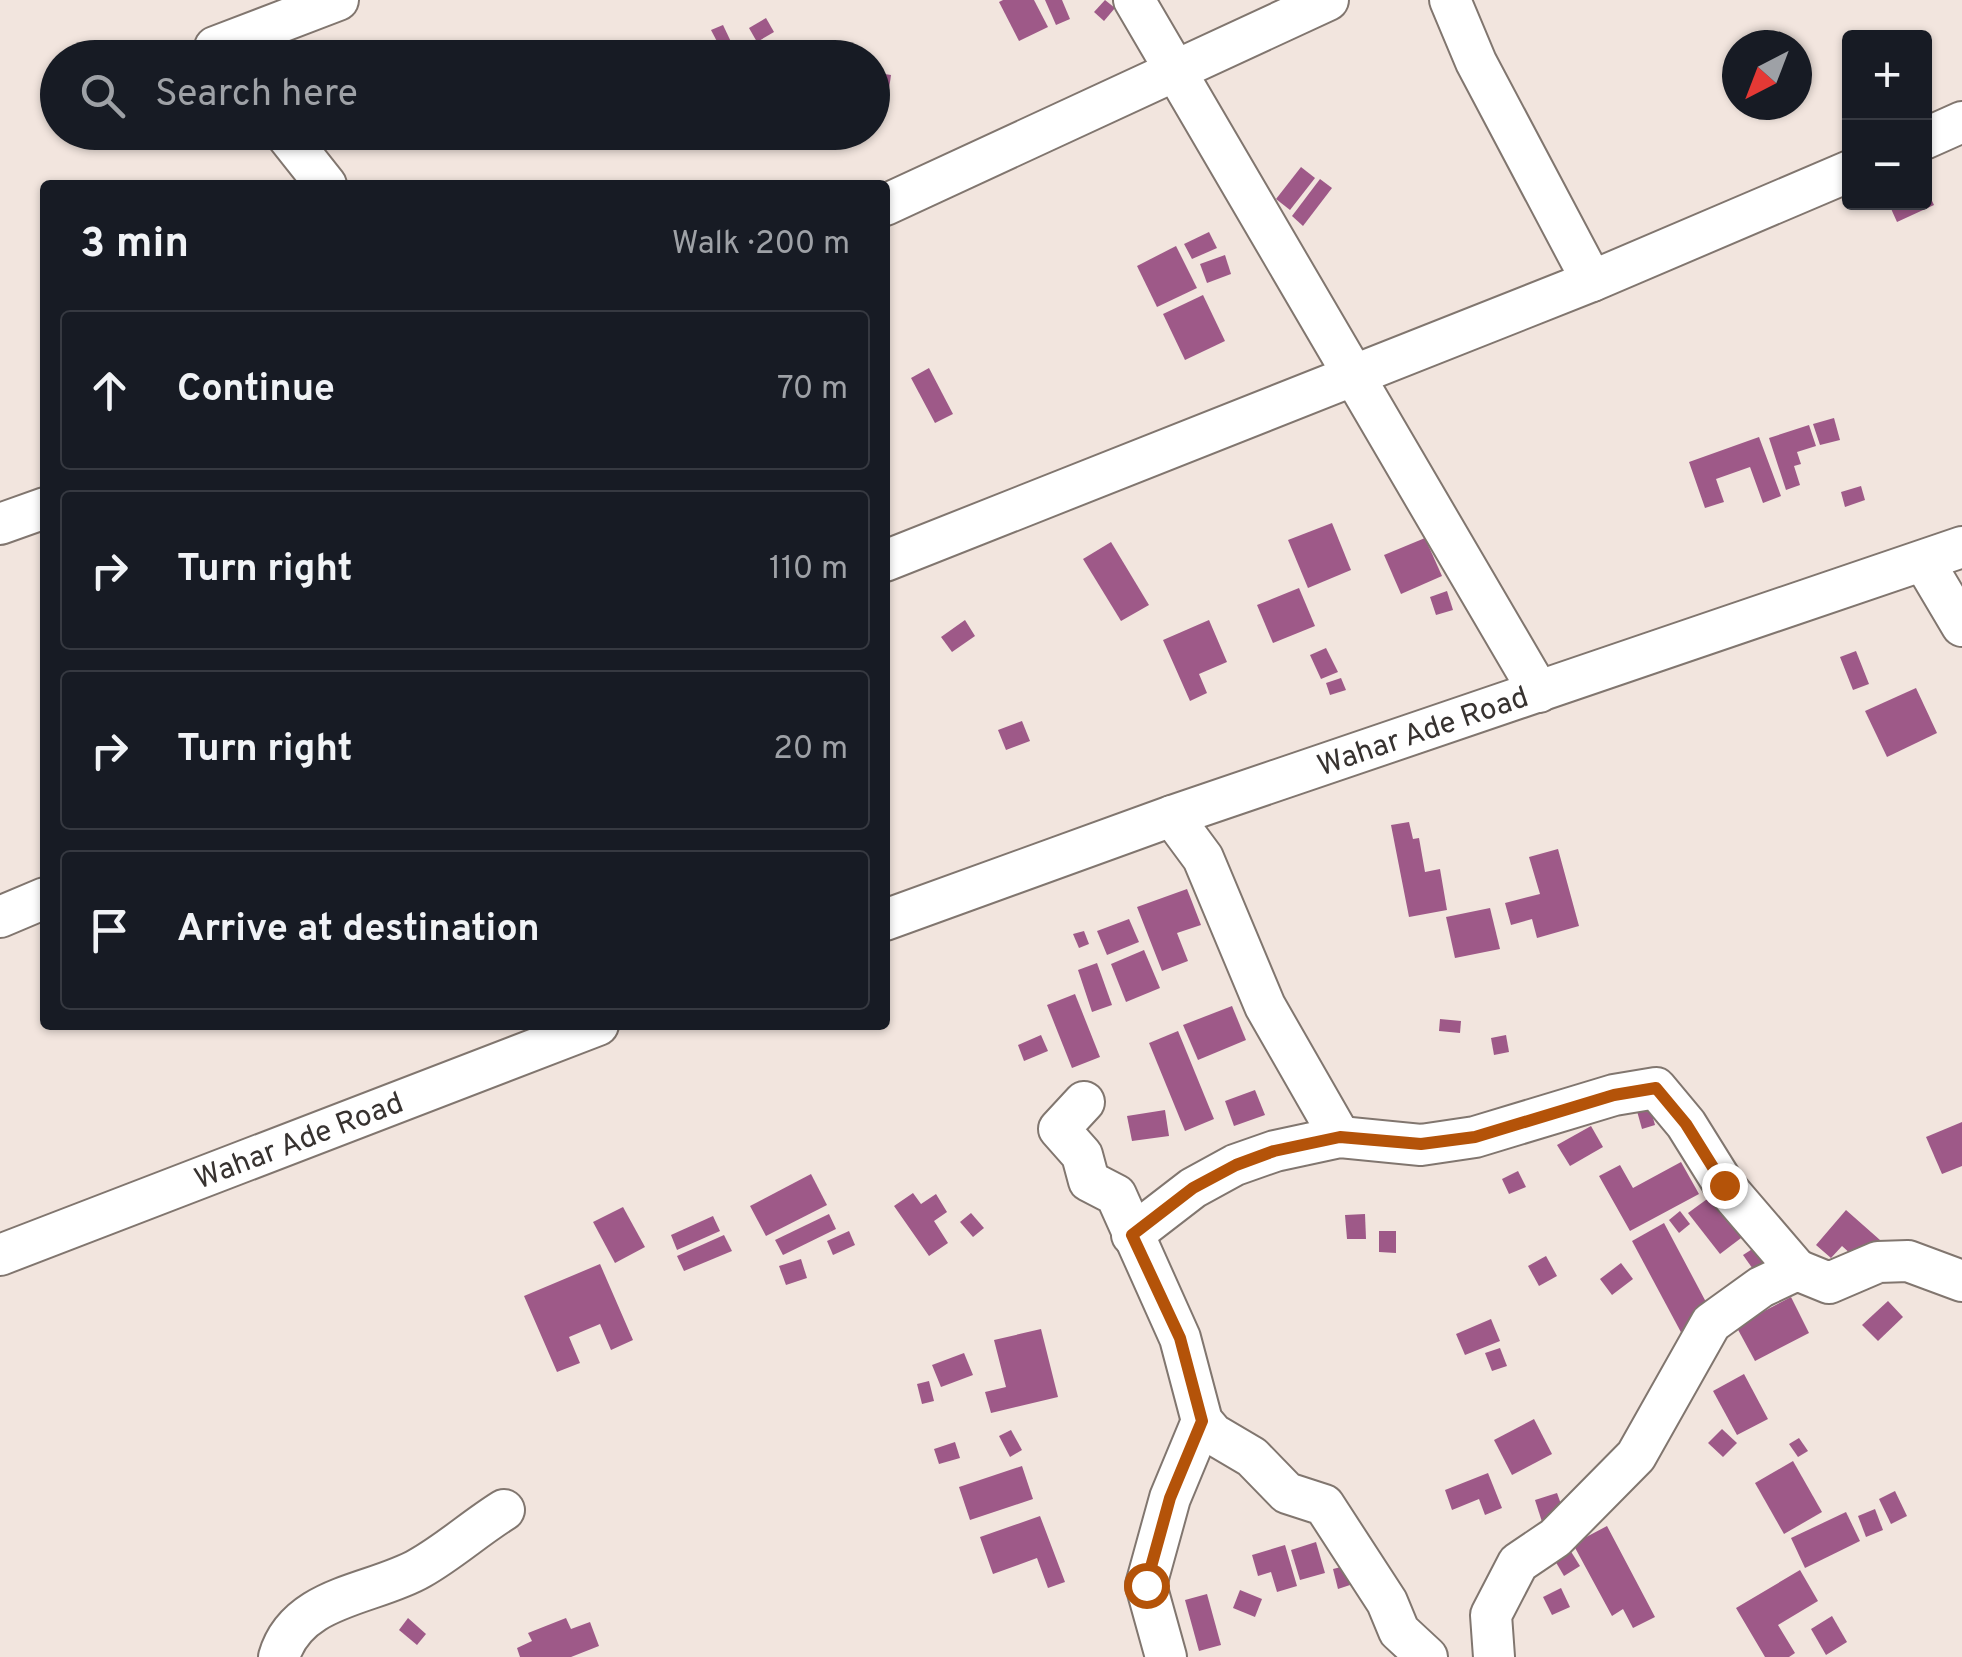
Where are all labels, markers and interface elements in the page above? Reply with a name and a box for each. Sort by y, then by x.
north arrow [1722,30,1812,120]
map controls [1842,30,1932,210]
button: + [1842,30,1932,120]
search box [40,40,890,150]
icon: search [75,68,130,123]
text: Search here [155,71,358,120]
button: − [1842,120,1932,210]
text: 3 min [80,219,189,272]
text: Walk · 200 m [672,225,850,265]
icon: ahead [82,363,137,418]
text: Continue [177,366,335,415]
text: 70 m [777,370,848,410]
icon: right [82,543,137,598]
text: Turn right [177,546,352,595]
text: 110 m [769,550,848,590]
street label: Wahar Ade Road [1313,680,1534,786]
icon: right [82,723,137,778]
text: Turn right [177,726,352,775]
text: 20 m [773,730,848,770]
icon: arrive [82,903,137,958]
text: Arrive at destination [177,906,540,955]
street label: Wahar Ade Road [190,1086,409,1199]
route end [1702,1163,1748,1209]
route start [1124,1563,1170,1609]

